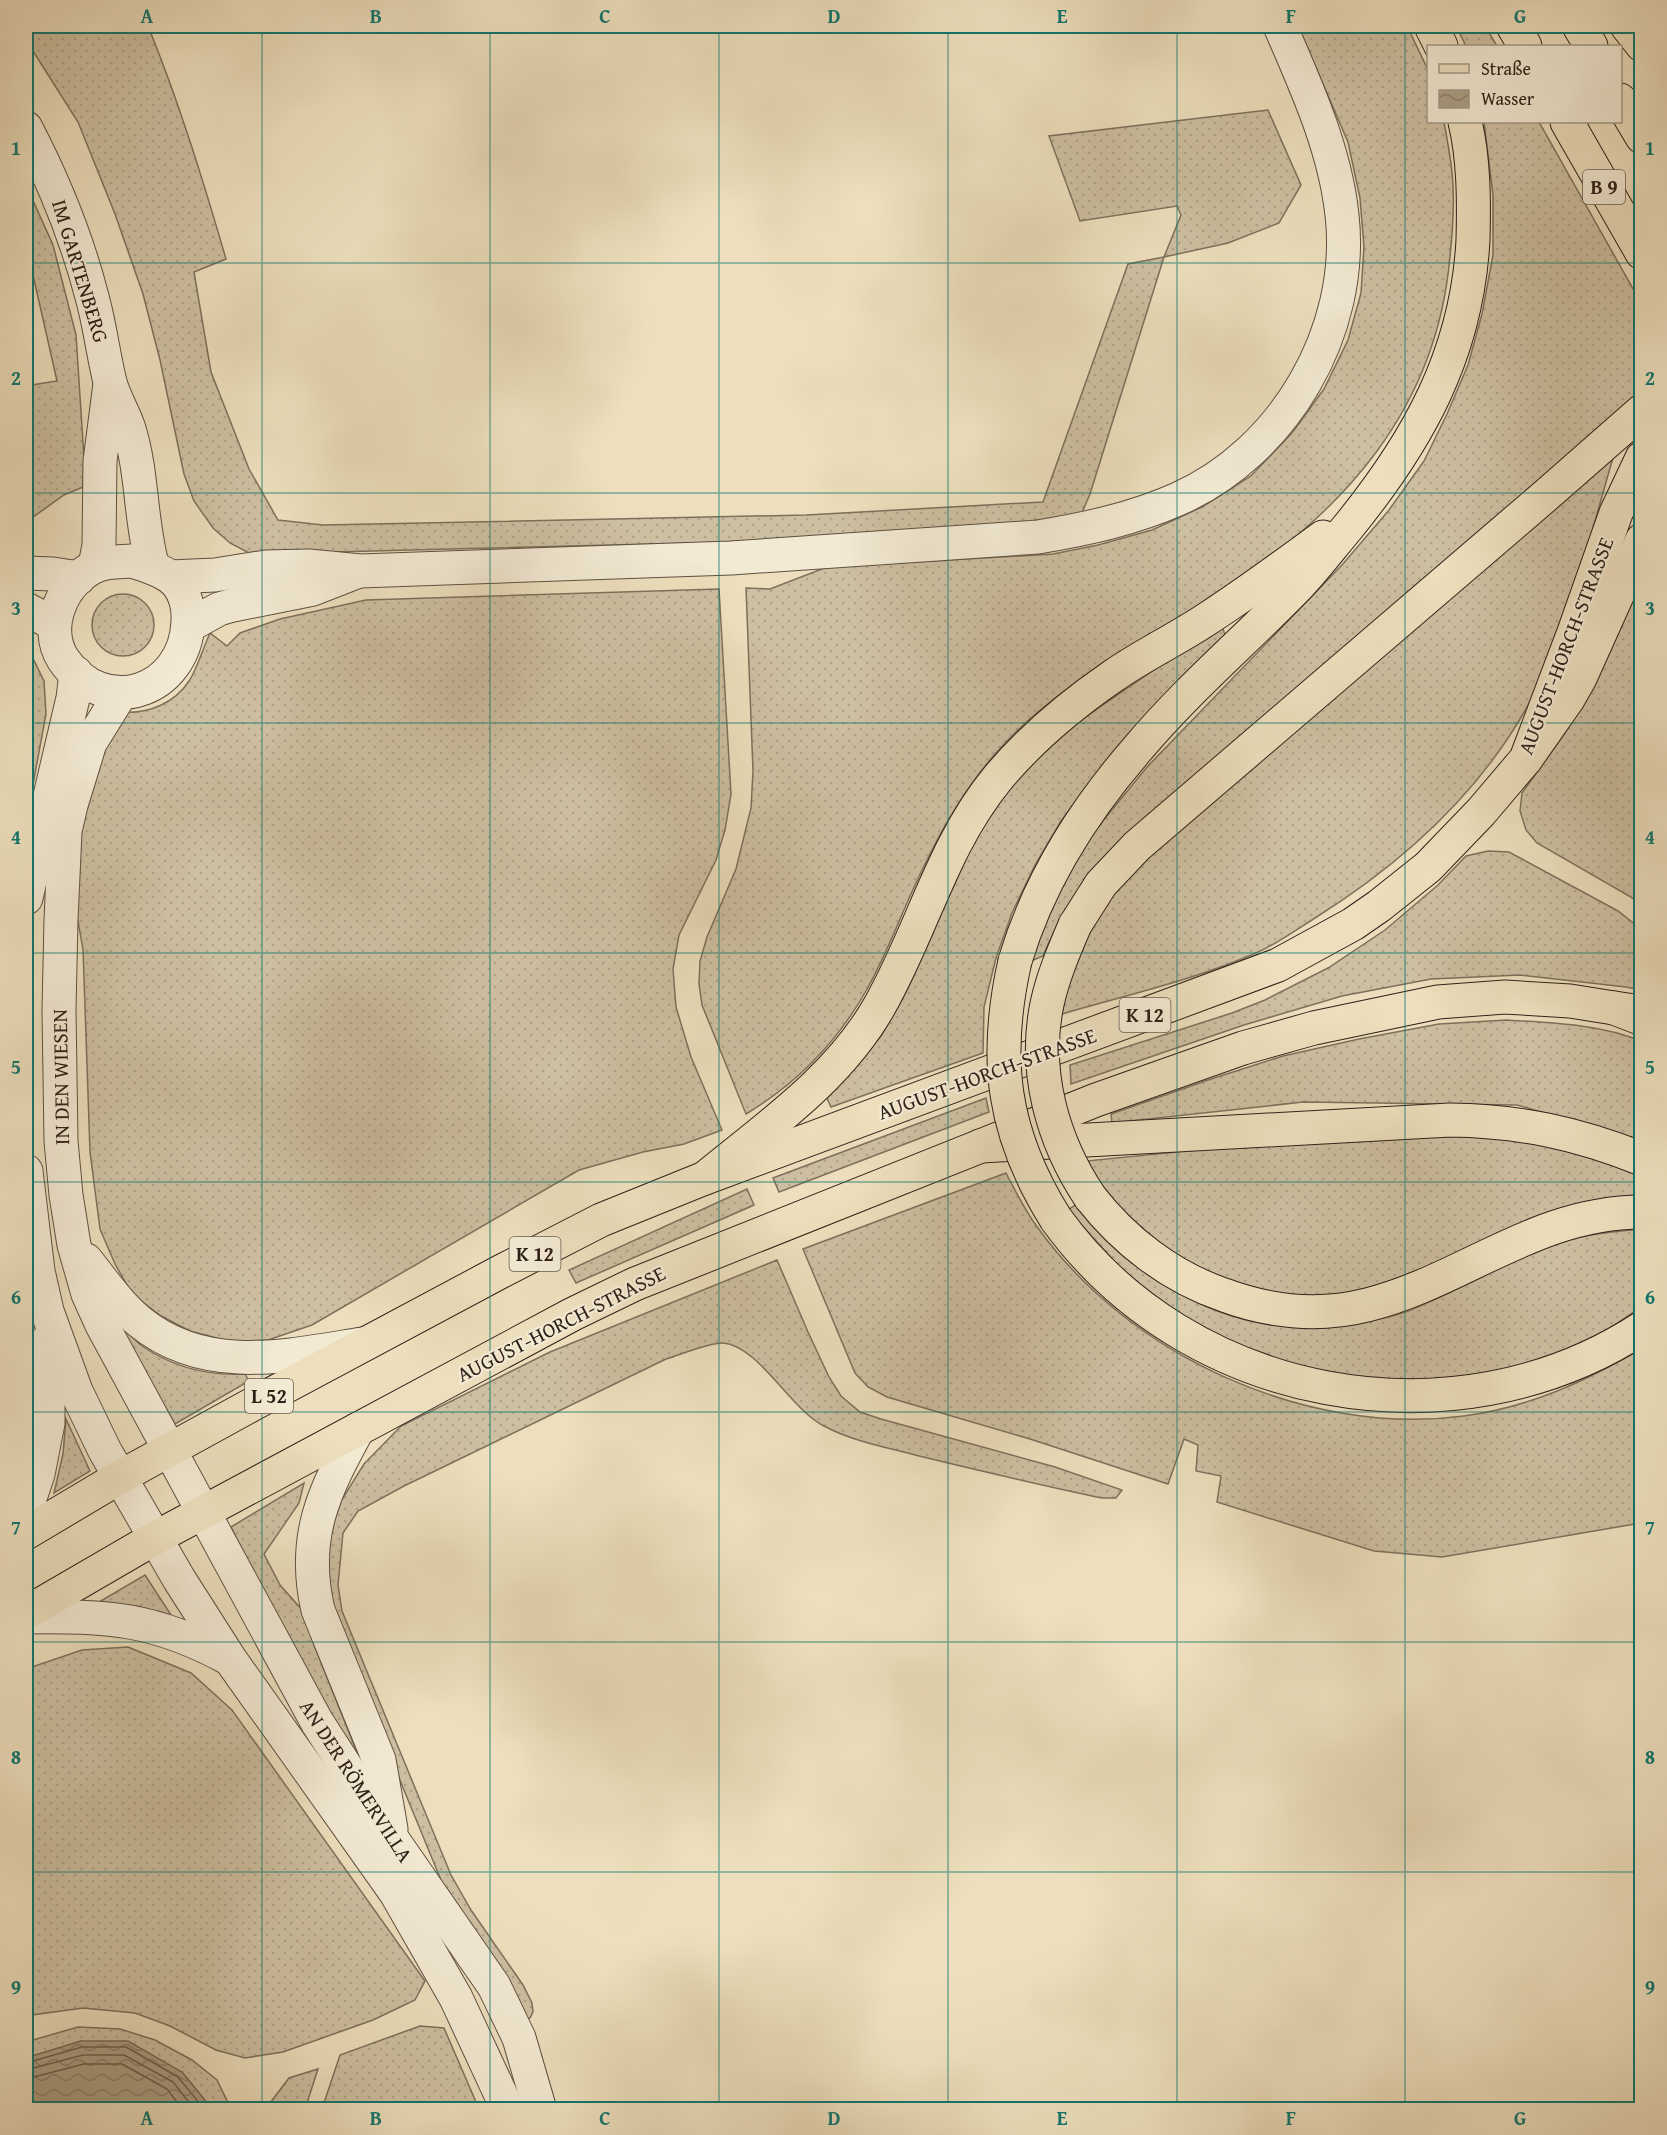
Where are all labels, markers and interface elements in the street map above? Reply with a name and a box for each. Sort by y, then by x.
text: A [141,1,154,30]
text: B [370,1,382,30]
text: C [599,1,611,30]
text: D [827,1,841,30]
text: E [1057,1,1068,30]
text: F [1286,1,1296,30]
text: G [1514,1,1526,30]
legend [1427,45,1622,123]
text: Straße [1481,55,1531,82]
text: Wasser [1481,85,1535,112]
text: 1 [11,133,21,162]
text: 1 [1645,133,1655,162]
road number: B 9 [1583,170,1625,204]
street label: IM GARTENBERG [44,195,117,346]
text: 2 [11,363,21,392]
text: 2 [1645,363,1655,392]
street label: AUGUST-HORCH-STRASSE [1510,532,1621,759]
text: 3 [11,593,21,622]
text: 3 [1645,593,1655,622]
text: 4 [11,822,21,851]
text: 4 [1645,822,1655,851]
road number: K 12 [1120,998,1170,1032]
street label: IN DEN WIESEN [44,1008,77,1145]
street label: AUGUST-HORCH-STRASSE [873,1019,1101,1128]
text: 5 [11,1052,21,1081]
text: 5 [1645,1052,1655,1081]
road number: K 12 [510,1237,560,1271]
street label: AUGUST-HORCH-STRASSE [451,1257,671,1390]
text: 6 [11,1282,21,1311]
text: 6 [1645,1282,1655,1311]
road number: L 52 [245,1379,293,1413]
text: 7 [11,1512,21,1541]
text: 7 [1645,1512,1655,1541]
street label: AN DER RÖMERVILLA [292,1693,421,1868]
text: 8 [11,1742,21,1771]
text: 8 [1645,1742,1655,1771]
text: 9 [11,1972,21,2001]
text: 9 [1645,1972,1655,2001]
text: A [141,2103,154,2132]
text: B [370,2103,382,2132]
text: C [599,2103,611,2132]
text: D [827,2103,841,2132]
text: E [1057,2103,1068,2132]
text: F [1286,2103,1296,2132]
text: G [1514,2103,1526,2132]

